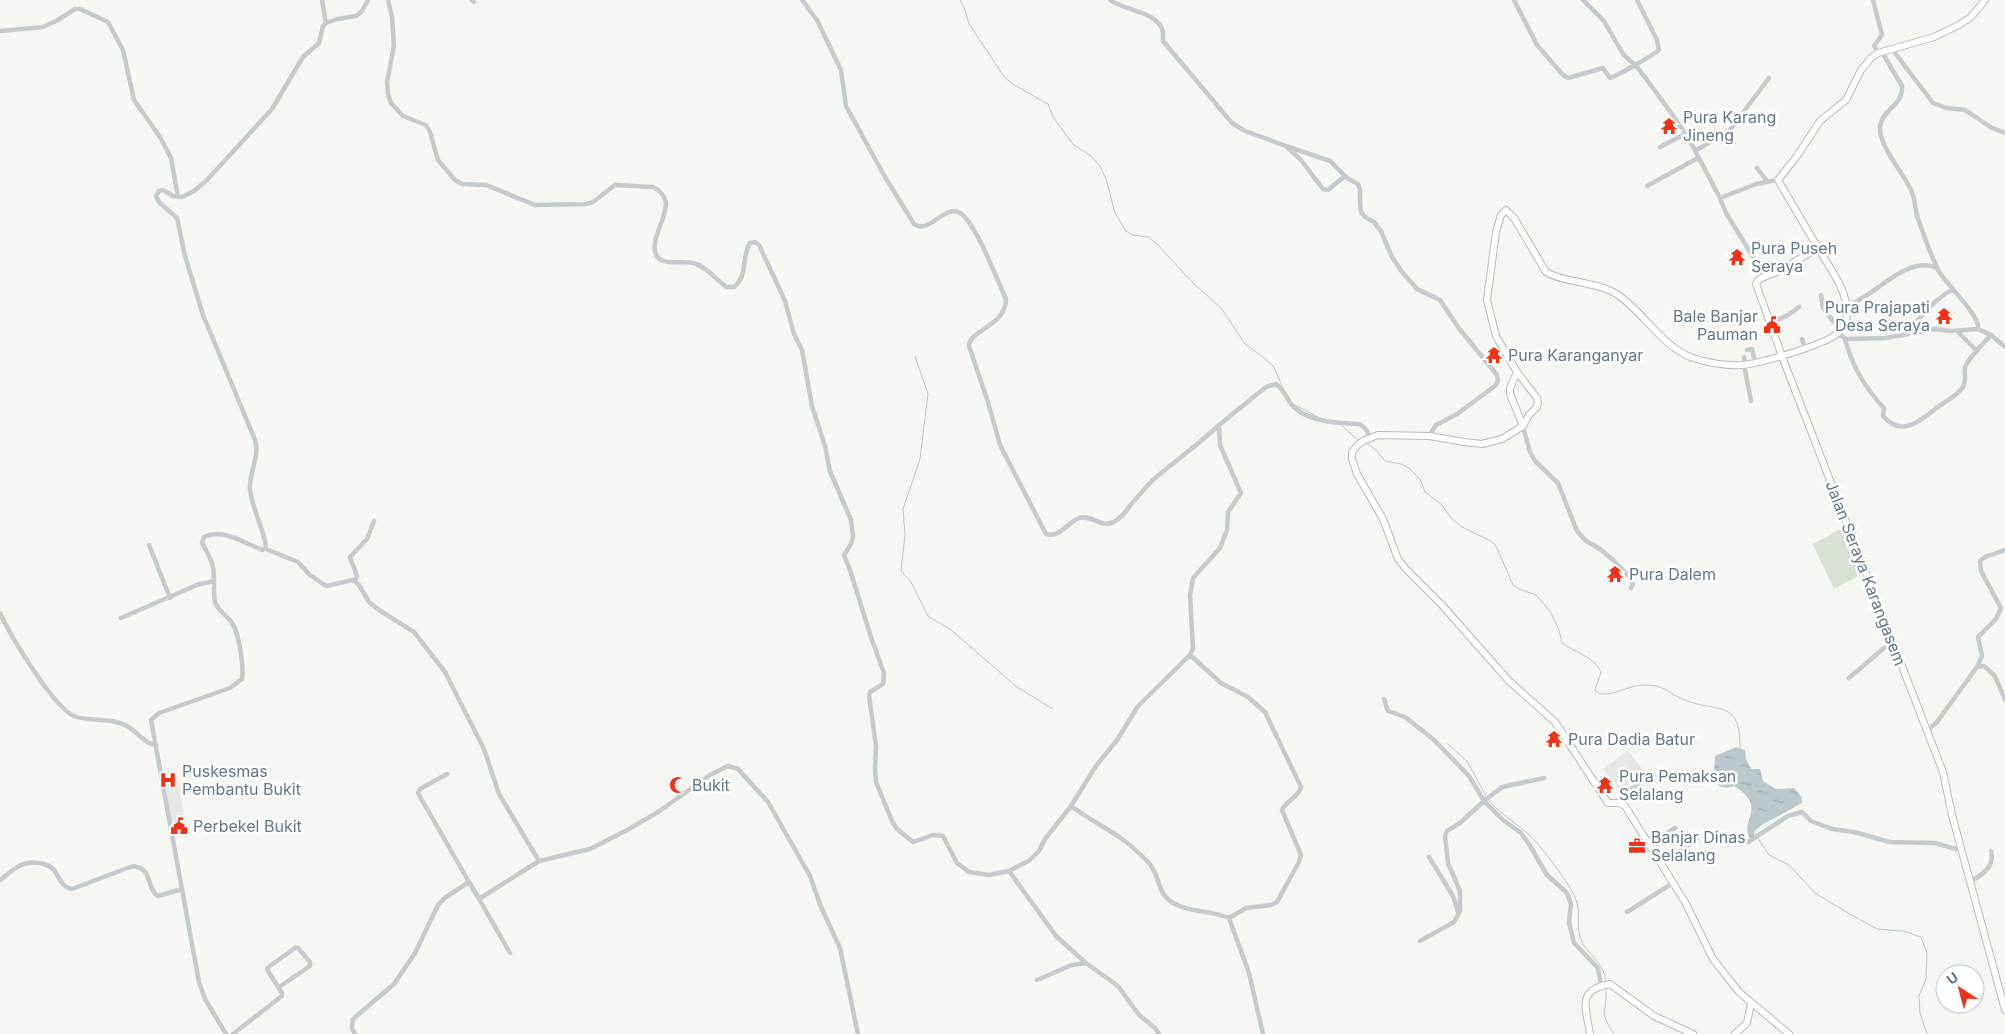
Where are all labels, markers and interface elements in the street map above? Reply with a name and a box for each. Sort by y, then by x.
place label: Pura Karang Jineng [1683,107,1776,145]
temple icon: Pura Karang Jineng [1659,116,1679,136]
place label: Pura Puseh Seraya [1751,238,1837,276]
temple icon: Pura Puseh Seraya [1727,247,1747,267]
place label: Pura Prajapati Desa Seraya [1825,297,1930,335]
place label: Bale Banjar Pauman [1673,306,1758,344]
temple icon: Pura Prajapati Desa Seraya [1934,306,1954,326]
public building icon: Bale Banjar Pauman [1762,315,1782,335]
temple icon: Pura Karanganyar [1484,345,1504,365]
place label: Pura Karanganyar [1508,345,1643,365]
street label: Jalan Seraya Karangasem [1821,478,1911,668]
temple icon: Pura Dalem [1605,564,1625,584]
place label: Pura Dalem [1629,564,1716,584]
temple icon: Pura Dadia Batur [1544,729,1564,749]
place label: Pura Dadia Batur [1568,729,1695,749]
place label: Puskesmas Pembantu Bukit [182,761,301,799]
place label: Pura Pemaksan Selalang [1619,766,1736,804]
hospital icon: Puskesmas Pembantu Bukit [158,770,178,790]
mosque icon: Bukit [668,775,688,795]
place label: Bukit [692,775,730,795]
temple icon: Pura Pemaksan Selalang [1595,775,1615,795]
public building icon: Perbekel Bukit [169,816,189,836]
place label: Perbekel Bukit [193,816,302,836]
place label: Banjar Dinas Selalang [1651,827,1746,865]
office icon: Banjar Dinas Selalang [1627,836,1647,856]
north arrow [1935,964,1985,1014]
text: U [1943,968,1961,988]

